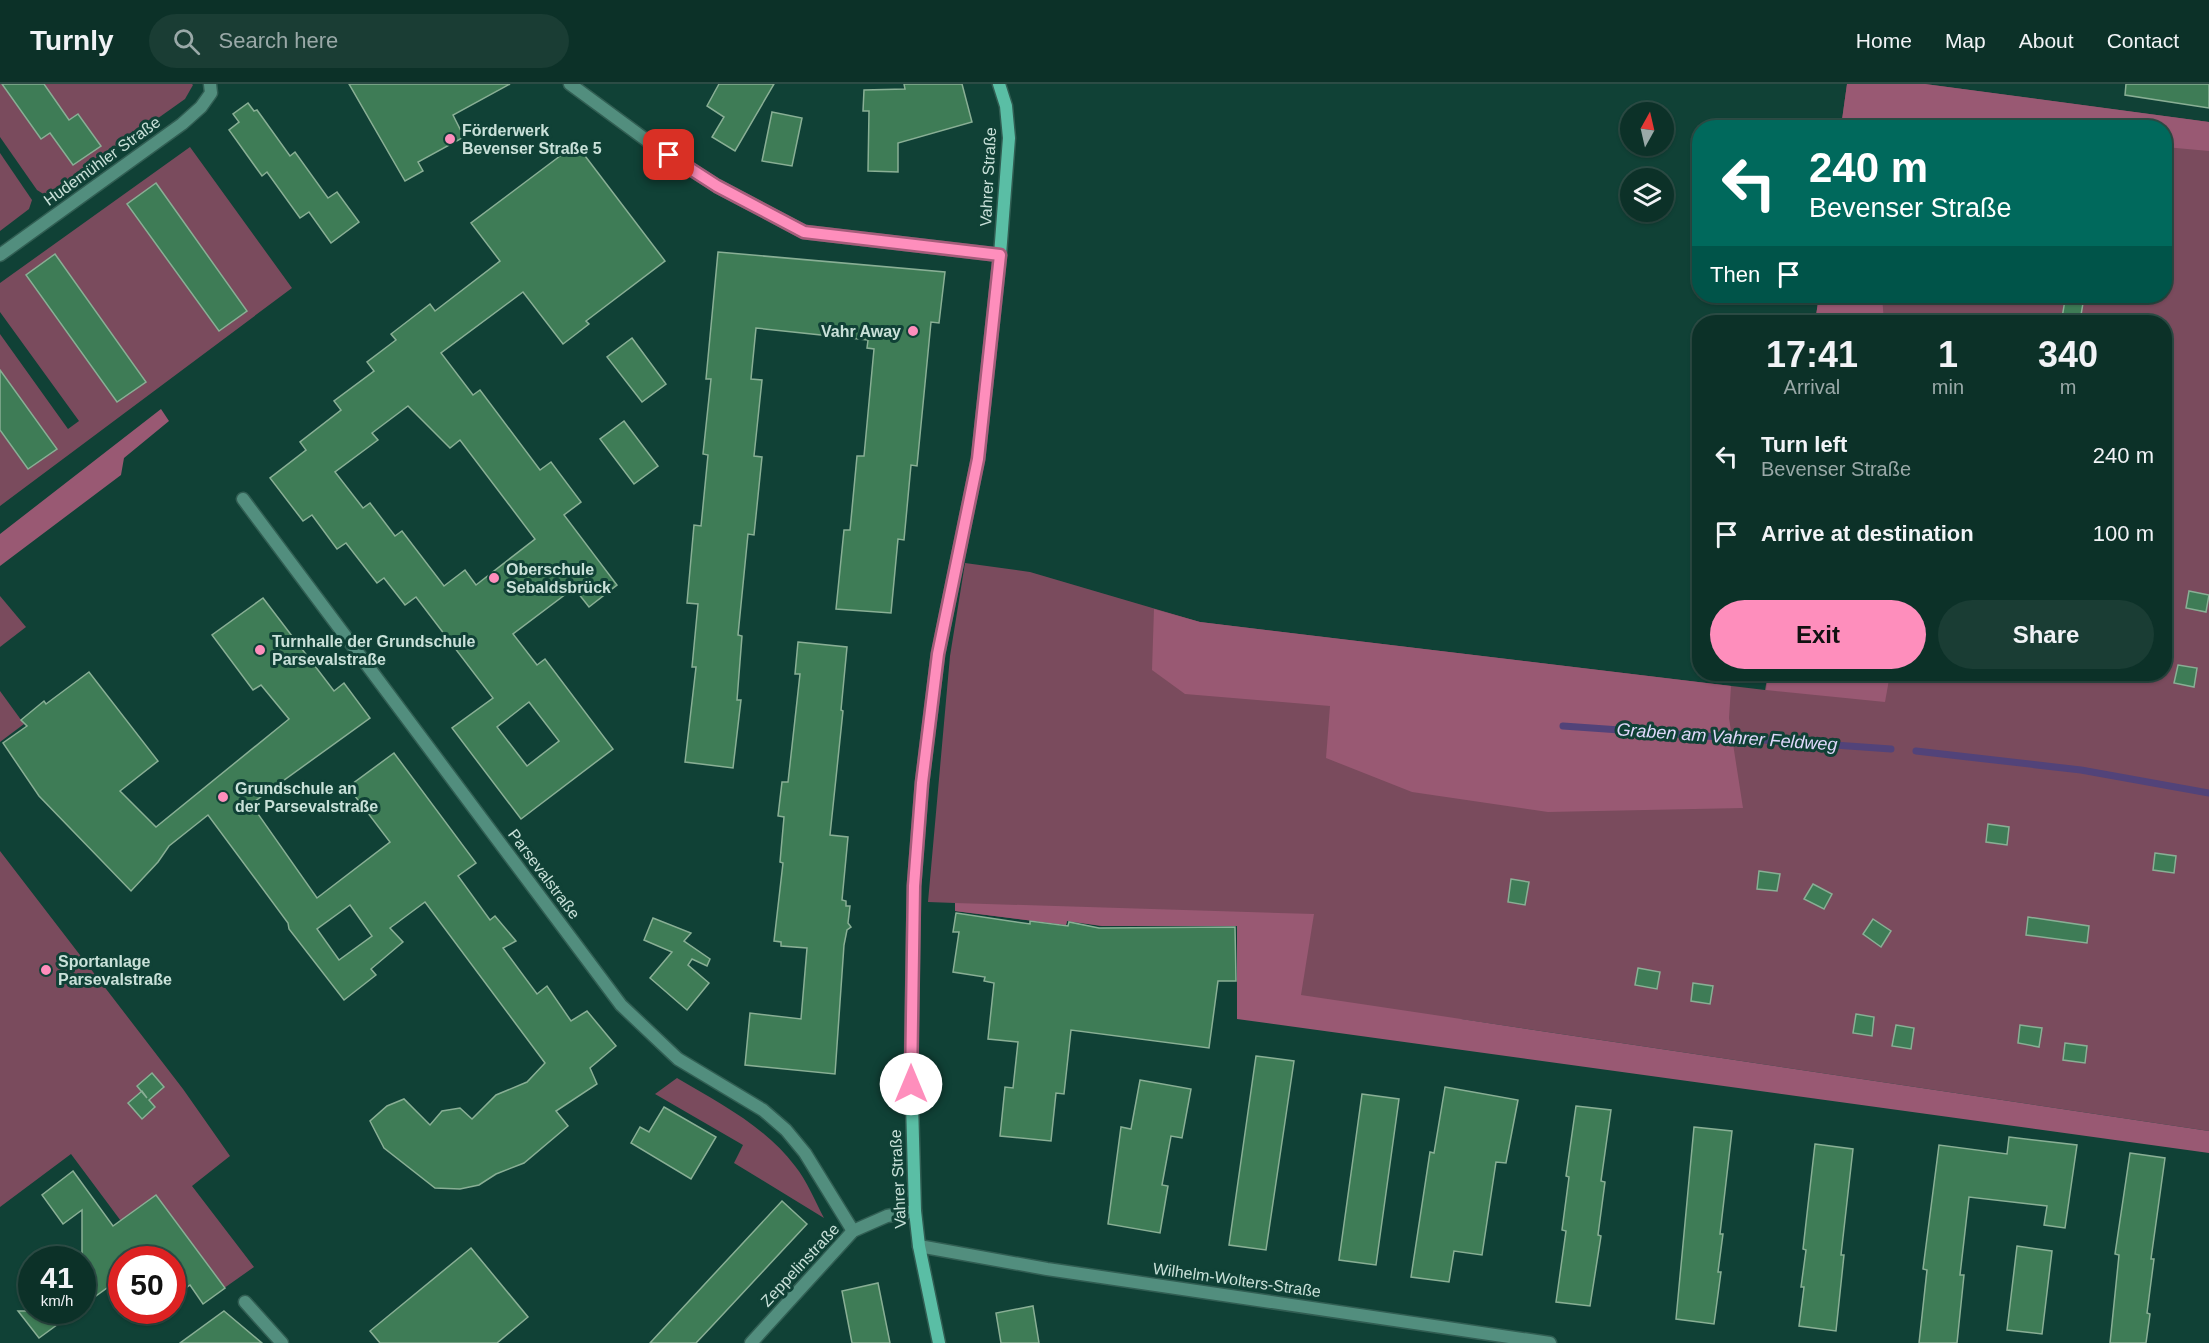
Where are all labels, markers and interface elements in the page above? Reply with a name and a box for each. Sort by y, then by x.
search box [149,14,569,68]
text: Turnly [30,25,113,56]
icon: search [170,25,203,58]
text: Search here [218,28,338,53]
text: Home [1856,29,1912,52]
text: Map [1945,29,1986,52]
text: About [2019,29,2074,52]
text: Contact [2107,29,2179,52]
north arrow [1620,102,1674,156]
map controls [1620,102,1674,222]
street label: Hudemühler Straße [41,113,164,209]
place label: Förderwerk Bevenser Straße 5 [462,122,602,157]
street label: Vahrer Straße [977,127,999,227]
pin [643,129,694,180]
marker: Förderwerk Bevenser Straße 5 [443,132,457,146]
icon: arrive [652,138,685,171]
icon: left [1710,144,1788,222]
text: 240 m [1809,144,1928,191]
button: layers [1620,168,1674,222]
text: Bevenser Straße [1809,193,2012,223]
icon: arrive [1772,258,1805,291]
text: Then [1710,262,1760,287]
place label: Vahr Away [821,323,901,340]
marker: Vahr Away [906,324,920,338]
text: 17:41 [1766,334,1858,375]
text: 1 [1938,334,1958,375]
text: 340 [2038,334,2098,375]
text: Arrival [1784,376,1840,398]
text: min [1932,376,1964,398]
text: m [2060,376,2076,398]
text: Turn left [1761,432,1847,457]
icon: left [1710,440,1743,473]
text: 240 m [2093,443,2154,468]
text: Bevenser Straße [1761,458,1911,480]
icon: arrive [1710,518,1743,551]
text: Arrive at destination [1761,521,1974,546]
text: 100 m [2093,521,2154,546]
place label: Oberschule Sebaldsbrück [506,561,611,596]
marker: Oberschule Sebaldsbrück [487,571,501,585]
button: Exit [1710,600,1926,669]
button: Share [1938,600,2154,669]
place label: Turnhalle der Grundschule Parsevalstraße [272,633,475,668]
marker: Turnhalle der Grundschule Parsevalstraße [253,643,267,657]
water label: Graben am Vahrer Feldweg [1616,719,1838,755]
place label: Grundschule an der Parsevalstraße [235,780,378,815]
marker: Grundschule an der Parsevalstraße [216,790,230,804]
street label: Parsevalstraße [505,826,583,922]
place label: Sportanlage Parsevalstraße [58,953,172,988]
marker: Sportanlage Parsevalstraße [39,963,53,977]
position arrow [879,1052,943,1116]
street label: Vahrer Straße [887,1129,909,1229]
street label: Zeppelinstraße [757,1220,843,1310]
speed limit sign: 50 [108,1246,186,1324]
street label: Wilhelm-Wolters-Straße [1152,1260,1322,1300]
text: 41 [40,1261,74,1294]
text: km/h [41,1292,73,1309]

